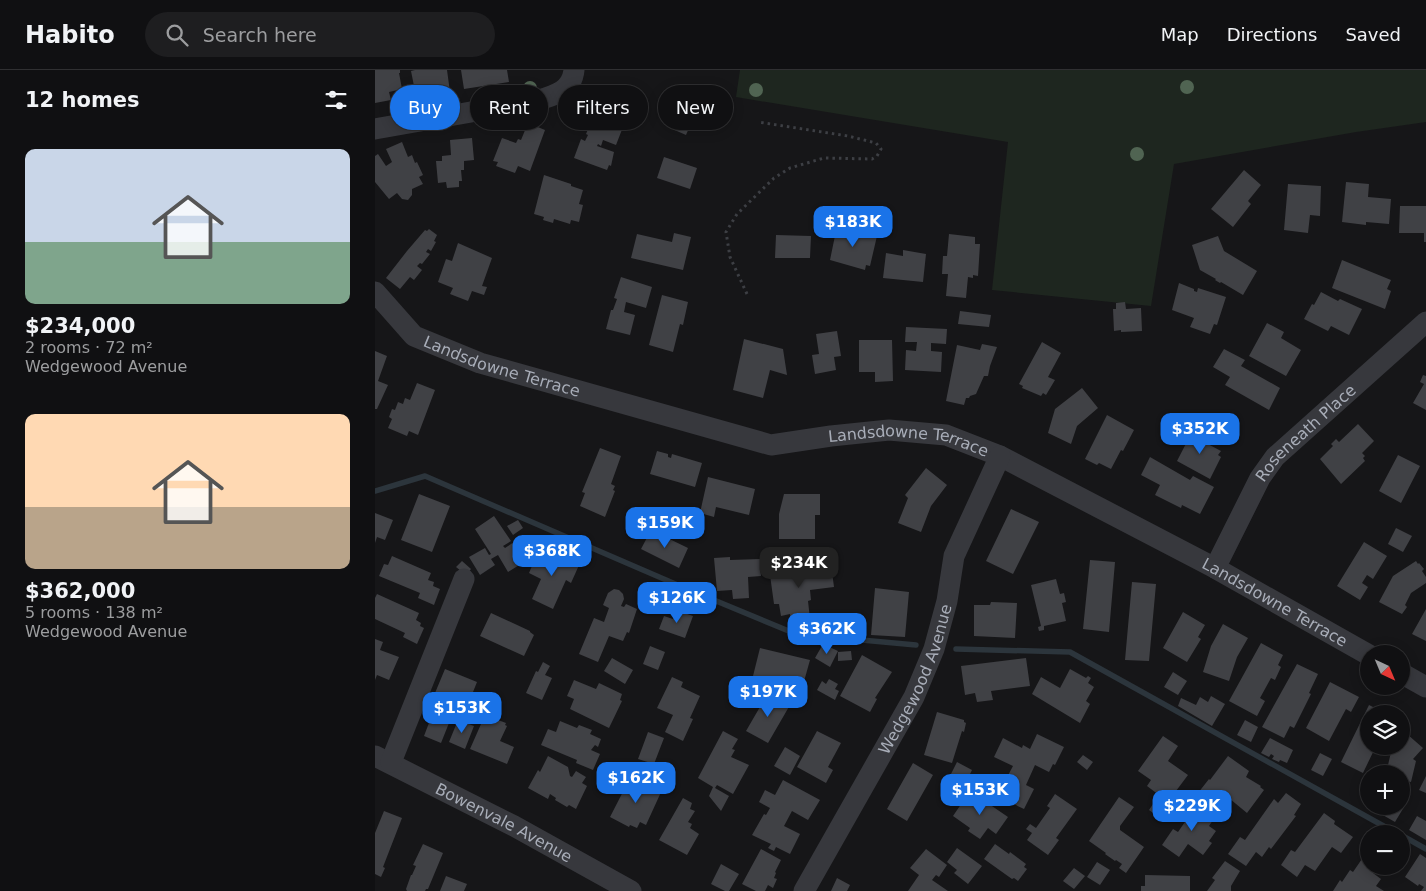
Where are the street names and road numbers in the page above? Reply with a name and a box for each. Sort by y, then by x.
street label: Landsdowne Terrace [421,331,582,400]
street label: Roseneath Place [1251,380,1359,485]
street label: Landsdowne Terrace [827,420,992,460]
street label: Landsdowne Terrace [1199,554,1351,650]
street label: Wedgewood Avenue [874,602,955,757]
street label: Bowenvale Avenue [432,779,576,866]

